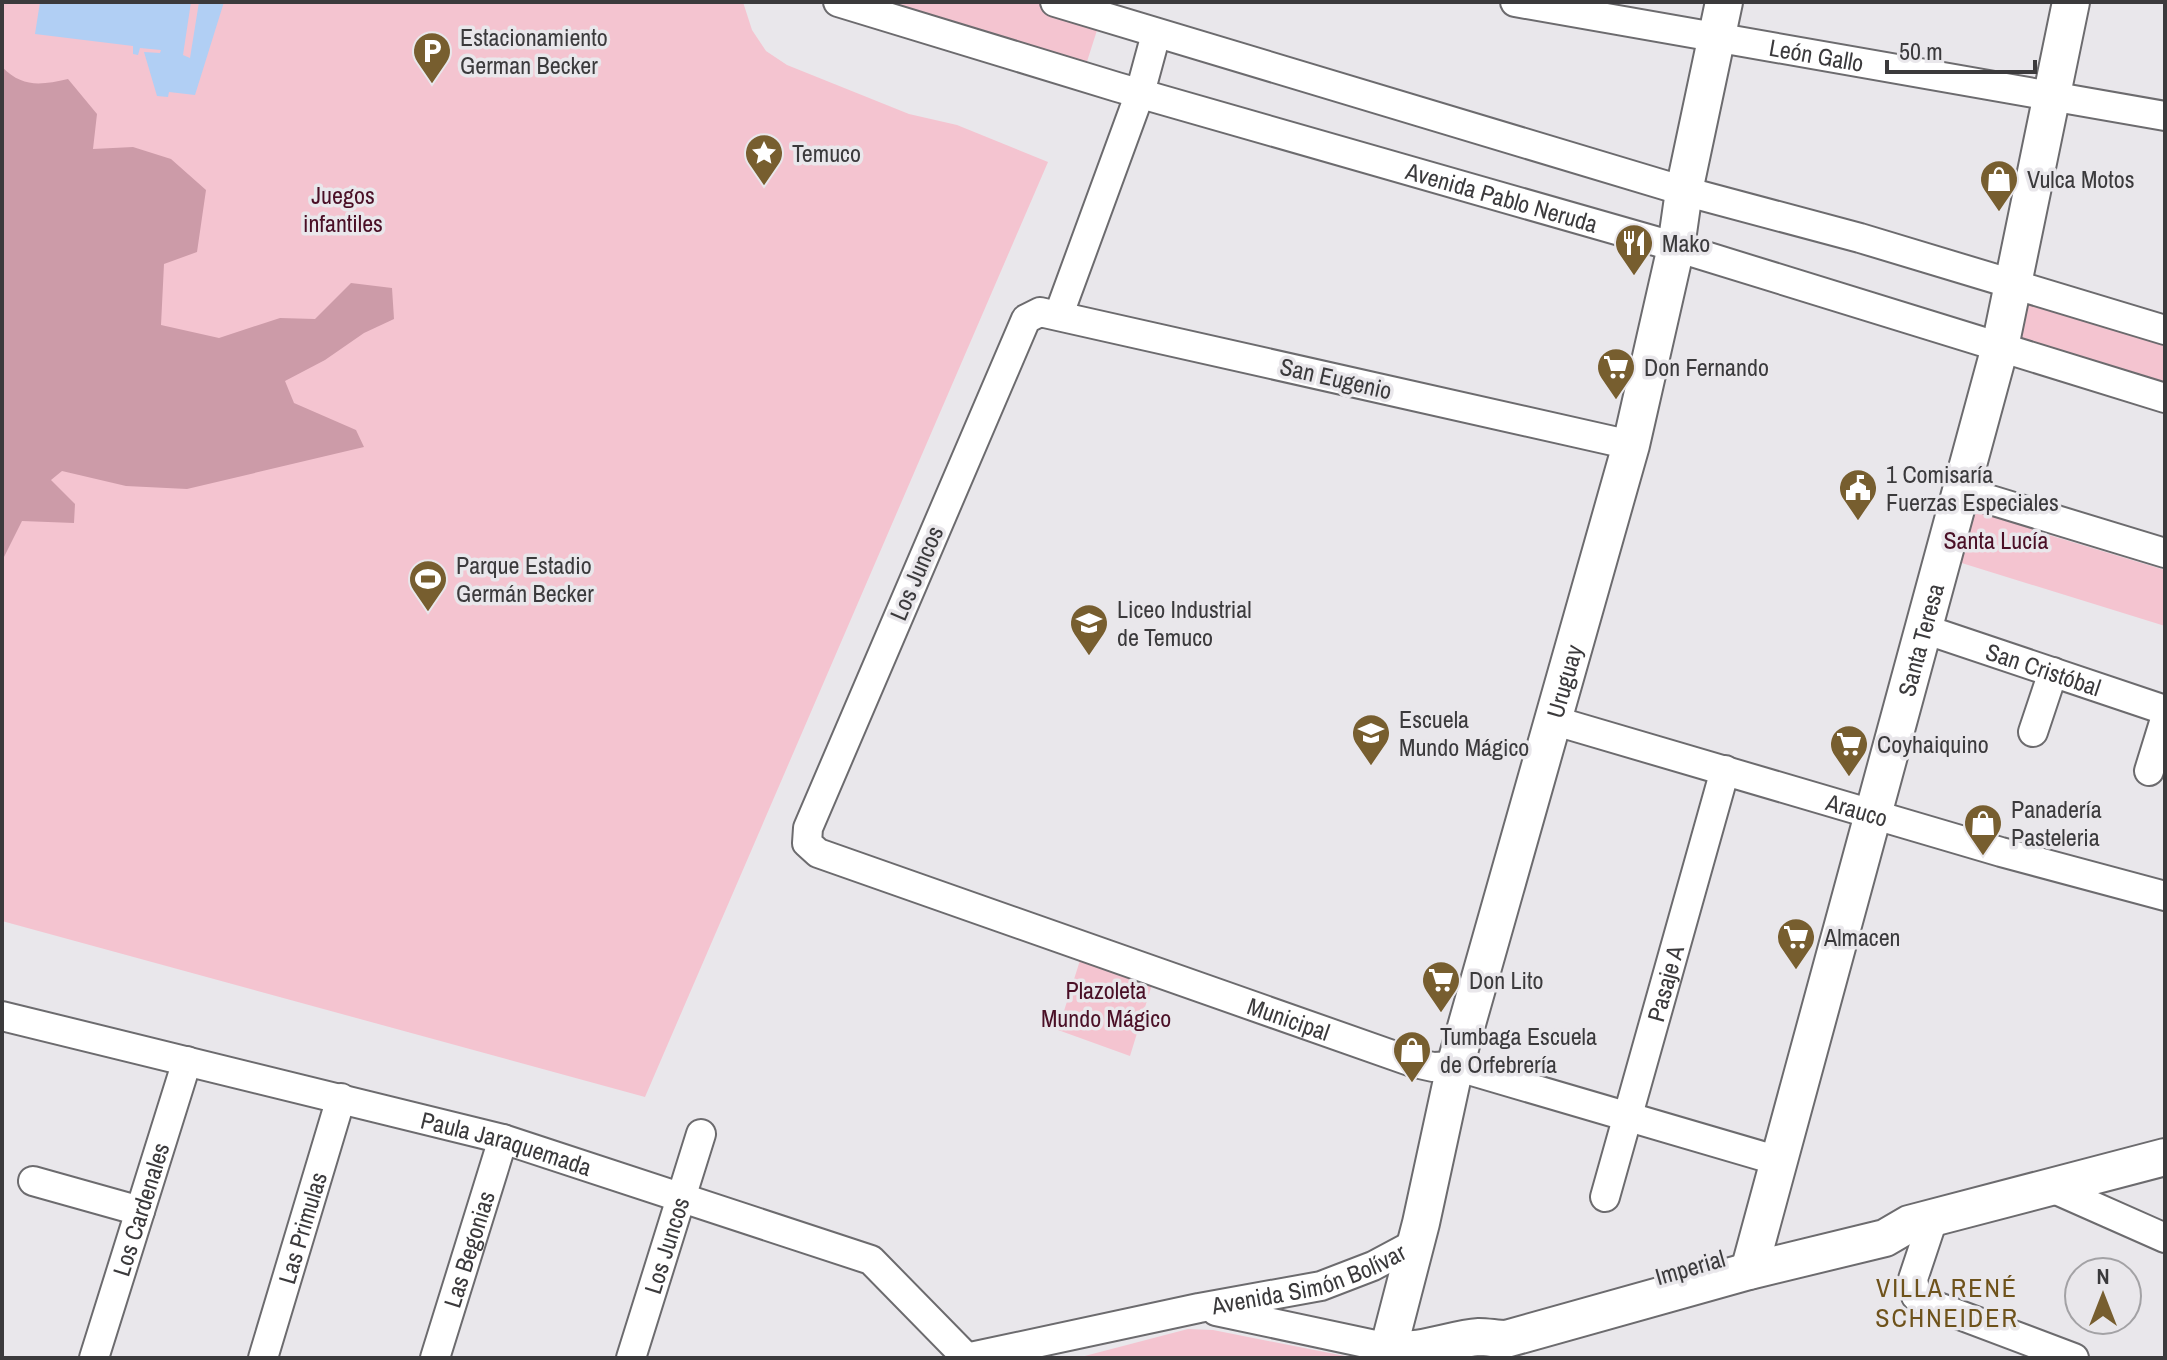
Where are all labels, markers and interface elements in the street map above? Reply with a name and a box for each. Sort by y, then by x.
place label: Estacionamiento German Becker [460,21,608,81]
scale bar [1887,24,2035,74]
parking icon: Estacionamiento German Becker [411,30,453,85]
street label: León Gallo [1767,31,1866,79]
text: 50 m [1899,35,1943,67]
place icon: Temuco [743,132,785,187]
place label: Temuco [792,137,861,169]
street label: Avenida Pablo Neruda [1401,154,1601,240]
shop icon: Vulca Motos [1978,158,2020,213]
place label: Vulca Motos [2027,163,2135,195]
park label: Juegos infantiles [303,179,383,239]
restaurant icon: Mako [1613,222,1655,277]
place label: Mako [1662,227,1710,259]
supermarket icon: Don Fernando [1595,346,1637,401]
street label: San Eugenio [1277,350,1395,406]
place label: Don Fernando [1644,351,1769,383]
place label: 1 Comisaría Fuerzas Especiales [1886,458,2059,518]
public building icon: 1 Comisaría Fuerzas Especiales [1837,467,1879,522]
street label: Los Juncos [882,521,950,625]
park label: Santa Lucía [1943,524,2049,556]
place label: Parque Estadio Germán Becker [456,549,594,609]
sports icon: Parque Estadio Germán Becker [407,558,449,613]
street label: Santa Teresa [1890,580,1951,700]
place label: Liceo Industrial de Temuco [1117,593,1252,653]
school or university icon: Liceo Industrial de Temuco [1068,602,1110,657]
street label: San Cristóbal [1982,635,2105,703]
street label: Uruguay [1538,641,1590,721]
place label: Escuela Mundo Mágico [1399,703,1529,763]
school or university icon: Escuela Mundo Mágico [1350,712,1392,767]
supermarket icon: Coyhaiquino [1828,723,1870,778]
place label: Coyhaiquino [1877,728,1989,760]
street label: Arauco [1822,785,1892,834]
place label: Panadería Pasteleria [2011,793,2102,853]
shop icon: Panadería Pasteleria [1962,802,2004,857]
supermarket icon: Almacen [1775,916,1817,971]
place label: Almacen [1823,921,1901,953]
street label: Pasaje A [1639,941,1691,1025]
supermarket icon: Don Lito [1420,959,1462,1014]
place label: Don Lito [1469,964,1543,996]
park label: Plazoleta Mundo Mágico [1041,974,1171,1034]
street label: Municipal [1243,989,1334,1048]
place label: Tumbaga Escuela de Orfebrería [1440,1020,1597,1080]
shop icon: Tumbaga Escuela de Orfebrería [1391,1029,1433,1084]
street label: Paula Jaraquemada [418,1103,596,1183]
street label: Los Cardenales [105,1139,176,1280]
street label: Las Primulas [270,1168,334,1287]
street label: Las Begonias [436,1187,502,1311]
street label: Los Juncos [636,1193,696,1298]
street label: Avenida Simón Bolívar [1208,1235,1411,1322]
street label: Imperial [1651,1242,1729,1292]
north arrow [2063,1256,2143,1336]
text: N [2096,1261,2110,1291]
district label: VILLA RENÉ SCHNEIDER [1875,1270,2019,1335]

